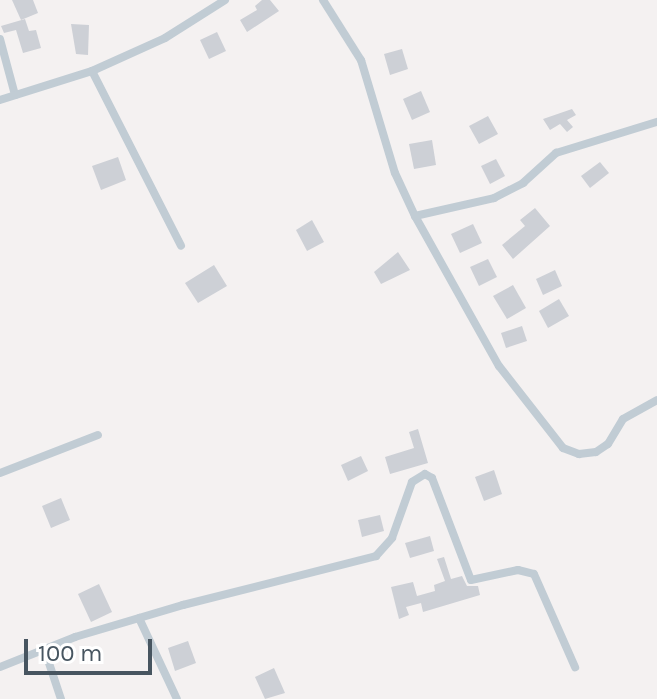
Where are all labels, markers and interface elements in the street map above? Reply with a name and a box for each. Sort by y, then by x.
scale bar [28,623,156,673]
text: 100 m [38,639,103,667]

